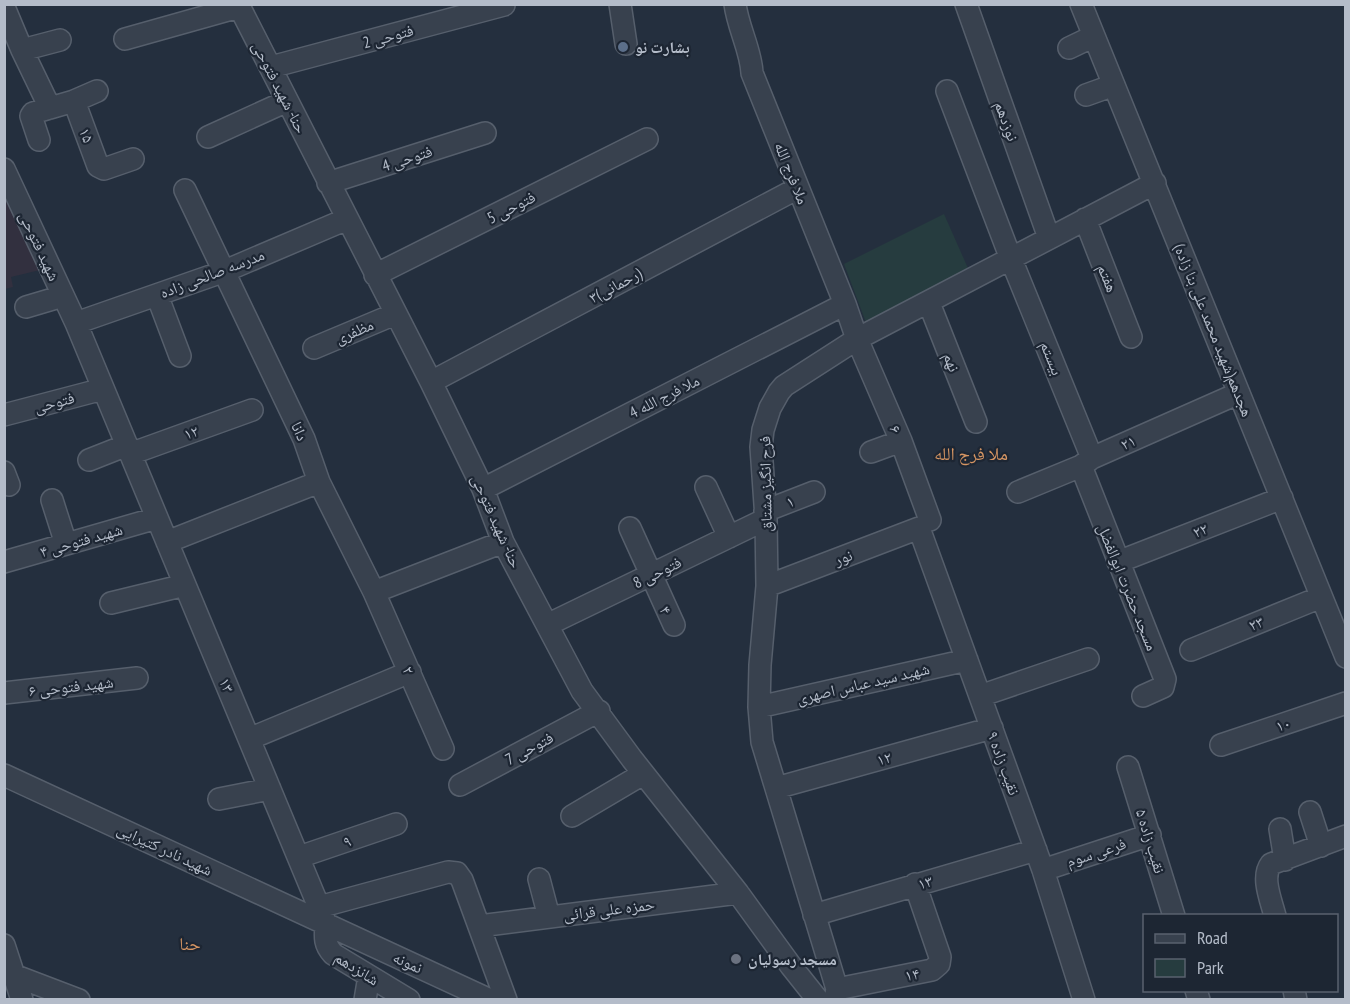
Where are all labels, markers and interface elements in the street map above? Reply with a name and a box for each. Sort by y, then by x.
street label: فتوحی 2 [360,20,416,53]
place label: بشارت نو [635,37,690,57]
street label: حنا- شهید فتوحی [247,38,312,137]
marker: بشارت نو [616,40,630,54]
street label: نوزدهم [990,98,1023,144]
street label: ۱۵ [75,125,99,145]
street label: ملا فرج الله [770,139,814,208]
street label: فتوحی 4 [379,140,435,176]
street label: فتوحی 5 [483,186,539,229]
street label: شهید فتوحی [14,208,65,284]
street label: هجدهم(شهید محمد علی بنا زاده) [1169,240,1258,420]
street label: مدرسه صالحی زاده [157,244,267,303]
street label: هفتم [1092,261,1123,295]
street label: ۳(رحمانی) [585,263,646,308]
street label: مظفری [332,314,377,349]
street label: بیستم [1035,338,1068,378]
street label: نهم [938,350,965,375]
street label: 4 ملا فرج الله [626,370,703,423]
street label: فتوحی [32,387,77,418]
street label: دانا [287,418,313,444]
street label: ۱۲ [181,420,201,444]
street label: ۶ [885,422,907,436]
street label: ۲۱ [1117,430,1139,454]
street label: فرح انگیز مشتاق [754,436,777,532]
district label: ملا فرج الله [934,442,1008,466]
street label: حنا- شهید فتوحی [467,471,527,571]
street label: ۱ [783,490,797,512]
street label: ۲۲ [1190,518,1210,542]
street label: شهید فتوحی ۴ [37,519,125,562]
street label: مسجد حضرت ابوالفضل [1092,520,1163,654]
street label: نور [830,544,855,570]
street label: فتوحی 8 [629,552,685,593]
street label: ۴ [655,603,677,617]
street label: ۲۳ [1246,611,1266,635]
street label: شهید سید عباس اصهری [795,658,932,709]
street label: ۲ [398,663,420,677]
street label: شهید فتوحی ۶ [28,672,114,701]
street label: ۱۳ [215,674,239,696]
street label: ۱۰ [1273,712,1293,736]
street label: فتوحی 7 [501,727,557,770]
street label: نقیب زاده ۹ [983,728,1025,798]
street label: ۱۲ [874,746,894,770]
street label: نقیب زاده ۵ [1132,806,1170,876]
street label: شهید نادر کتیرایی [114,818,216,881]
street label: ۹ [340,830,354,852]
street label: فرعی سوم [1064,833,1129,872]
street label: ۱۳ [915,870,935,894]
street label: حمزه علی قرائی [562,893,656,926]
legend [1143,914,1338,992]
text: Road [1197,926,1228,949]
district label: حنا [179,932,201,955]
street label: شانزدهم [331,947,383,990]
street label: نمونه [390,947,426,977]
place label: مسجد رسولیان [748,949,837,969]
marker: مسجد رسولیان [729,952,743,966]
text: Park [1197,956,1224,979]
street label: ۱۴ [903,963,921,985]

